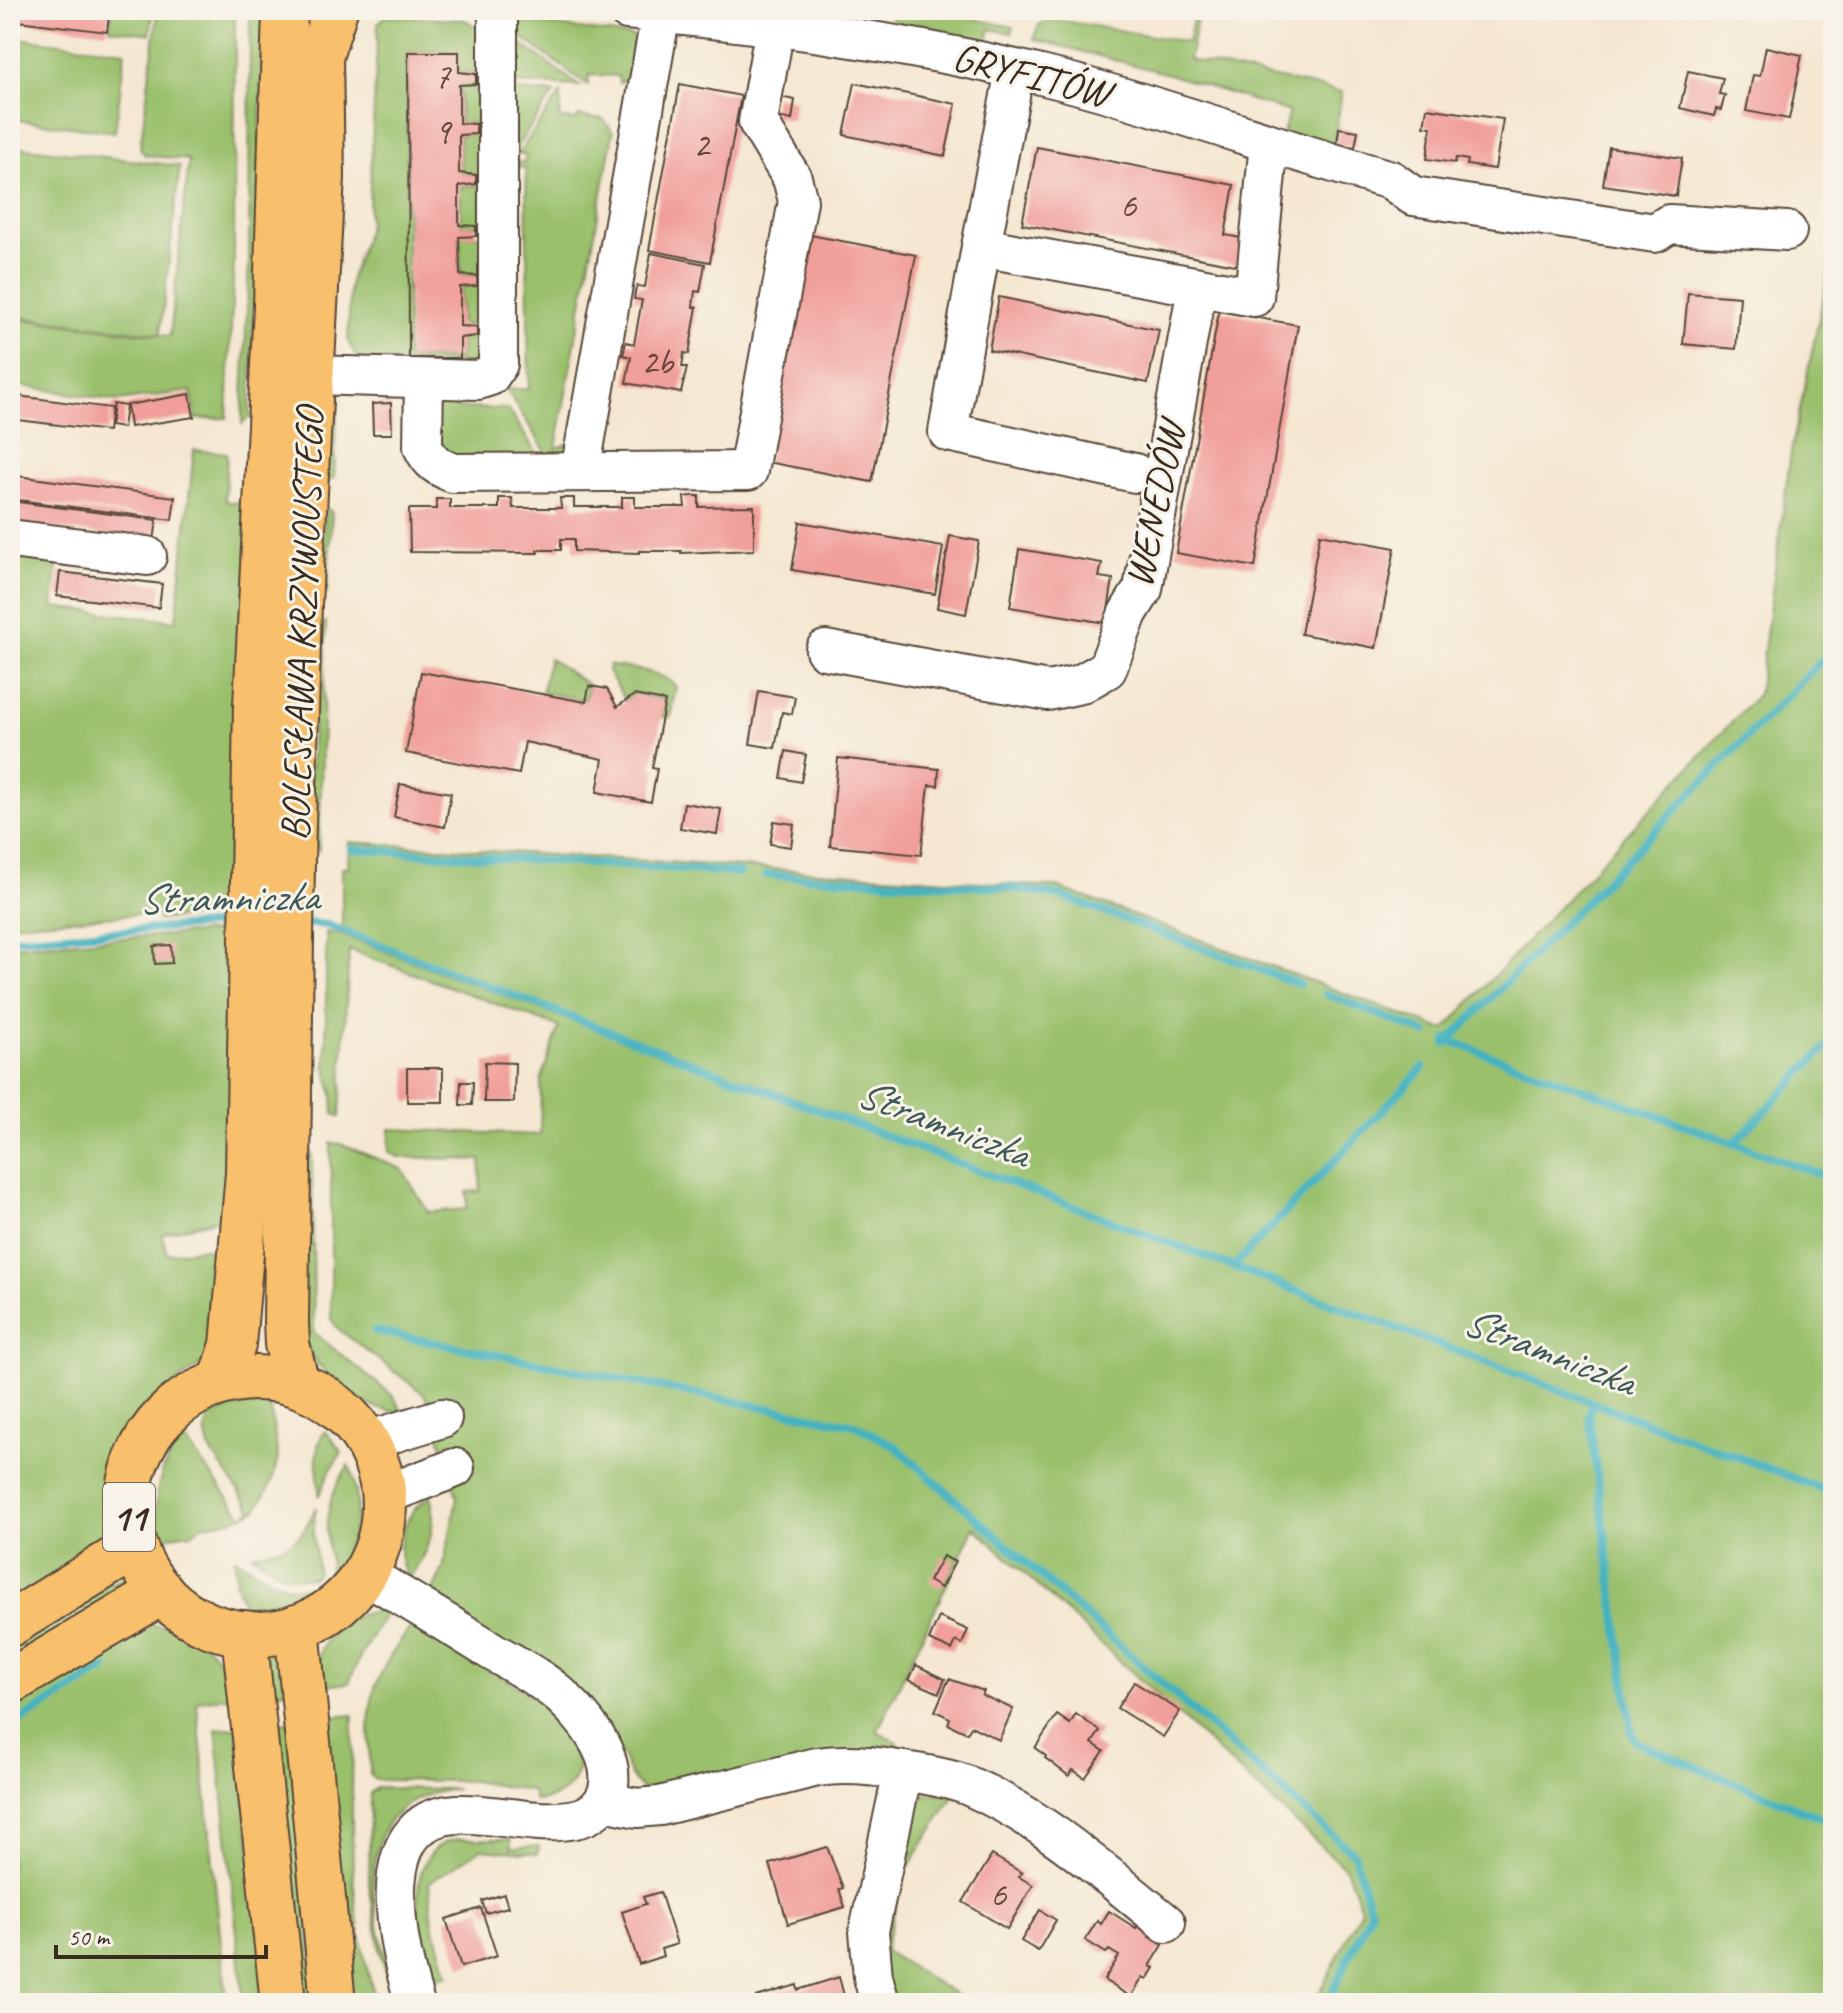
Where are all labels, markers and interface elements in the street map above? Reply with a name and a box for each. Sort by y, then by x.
street label: GRYFITÓW [948,32,1121,120]
house number: 7 [434,53,452,99]
house number: 9 [434,108,453,154]
house number: 2 [693,122,712,168]
house number: 6 [1120,182,1138,228]
house number: 2b [641,339,675,385]
street label: BOLESŁAWA KRZYWOUSTEGO [269,403,335,841]
street label: WENEDÓW [1113,411,1198,592]
water label: Stramniczka [138,870,323,926]
water label: Stramniczka [850,1066,1041,1182]
water label: Stramniczka [1456,1294,1647,1410]
road number: 11 [103,1483,155,1551]
house number: 6 [990,1871,1008,1917]
scale bar [56,1909,266,1959]
text: 50 m [68,1922,111,1952]

